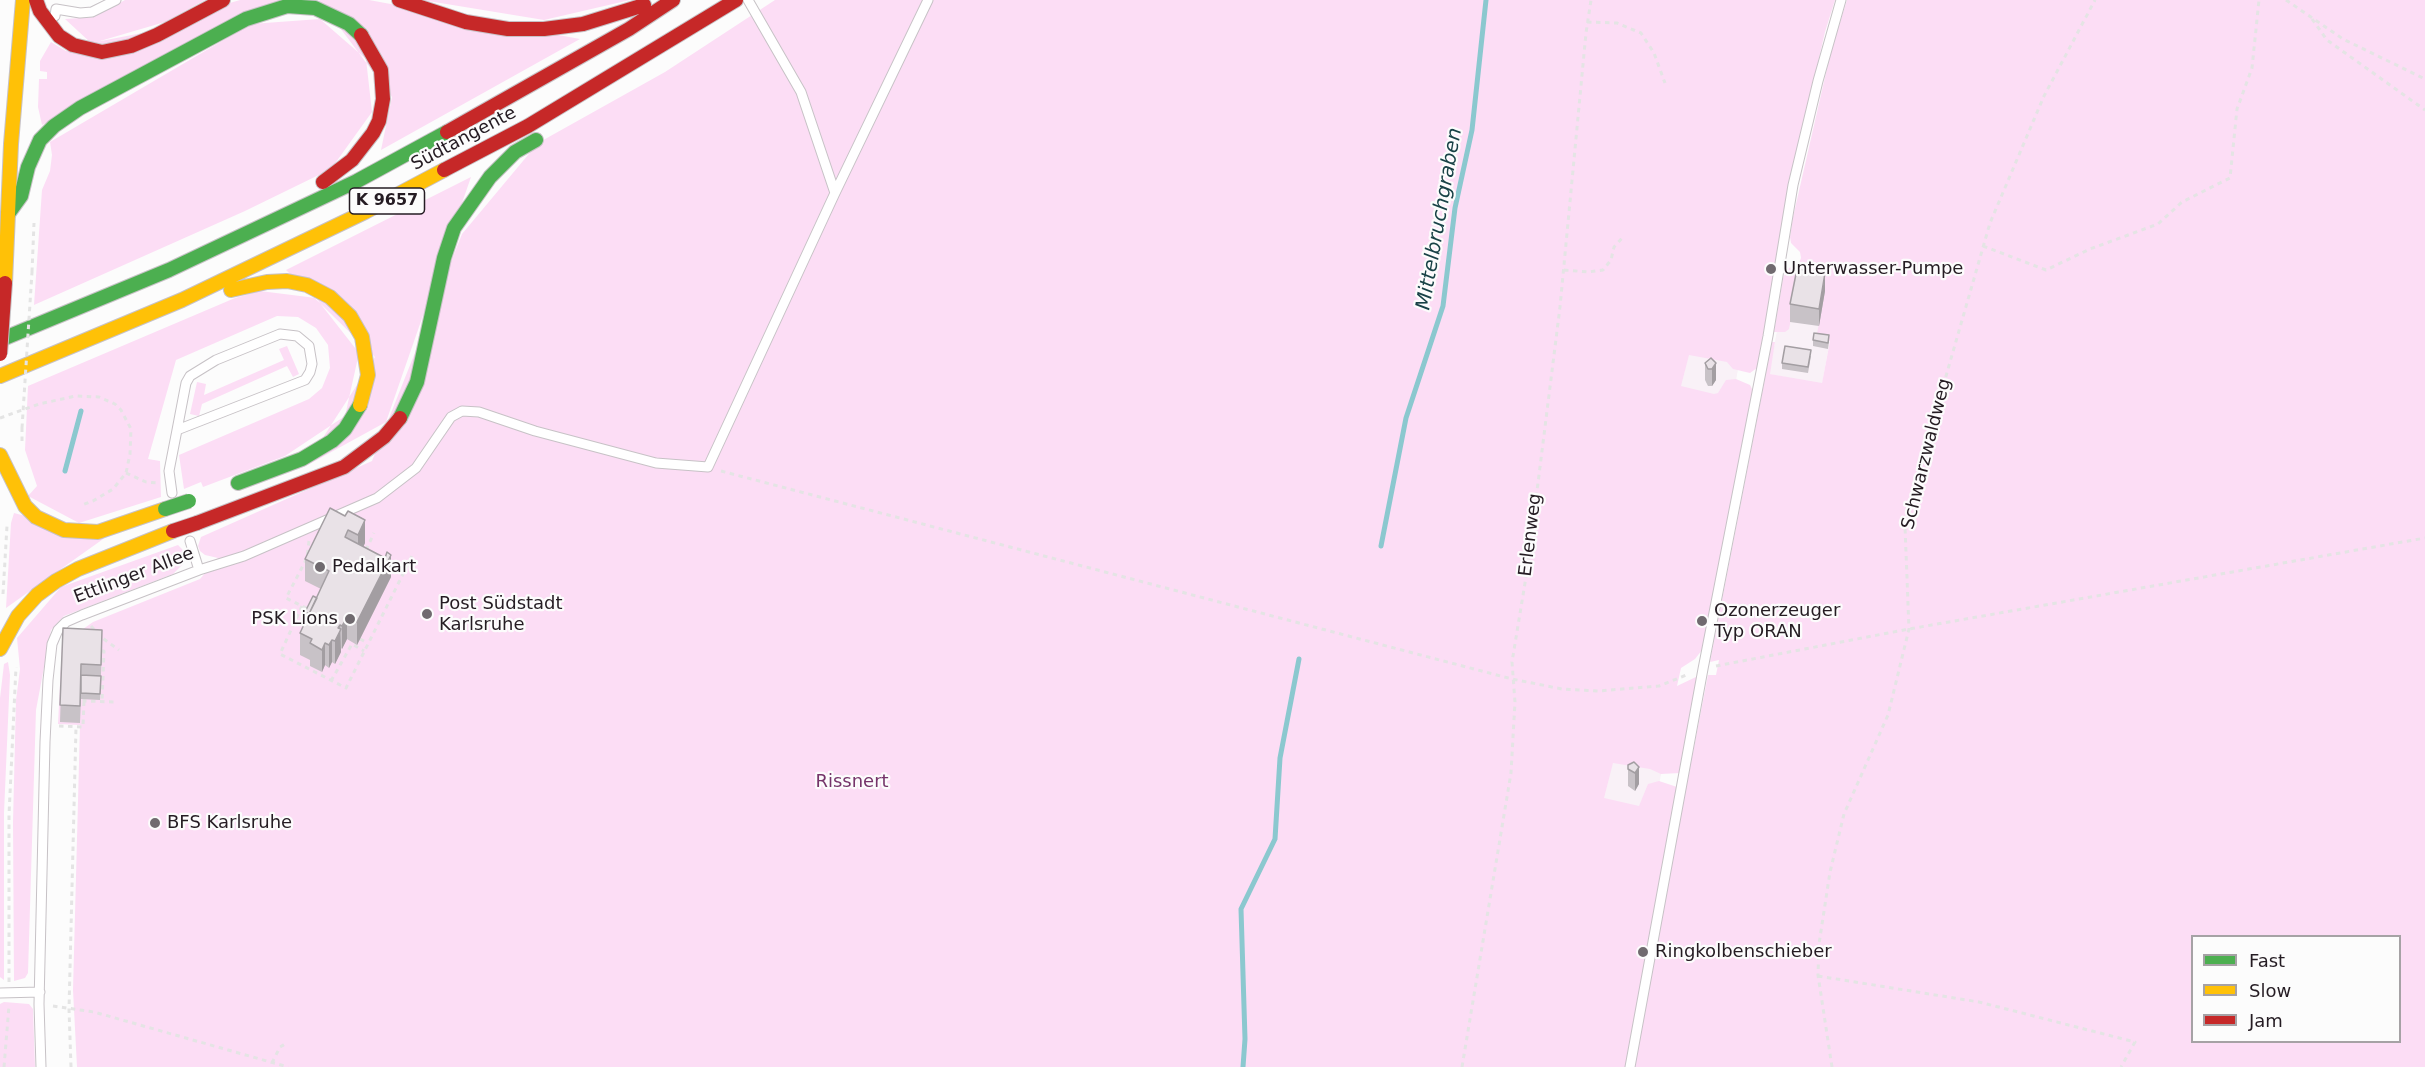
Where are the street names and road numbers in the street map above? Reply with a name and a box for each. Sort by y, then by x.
street label: Südtangente [408,102,520,176]
road number: K 9657 [350,188,424,214]
street label: Schwarzwaldweg [1898,376,1956,532]
street label: Erlenweg [1515,492,1547,578]
street label: Ettlinger Allee [71,543,197,609]

